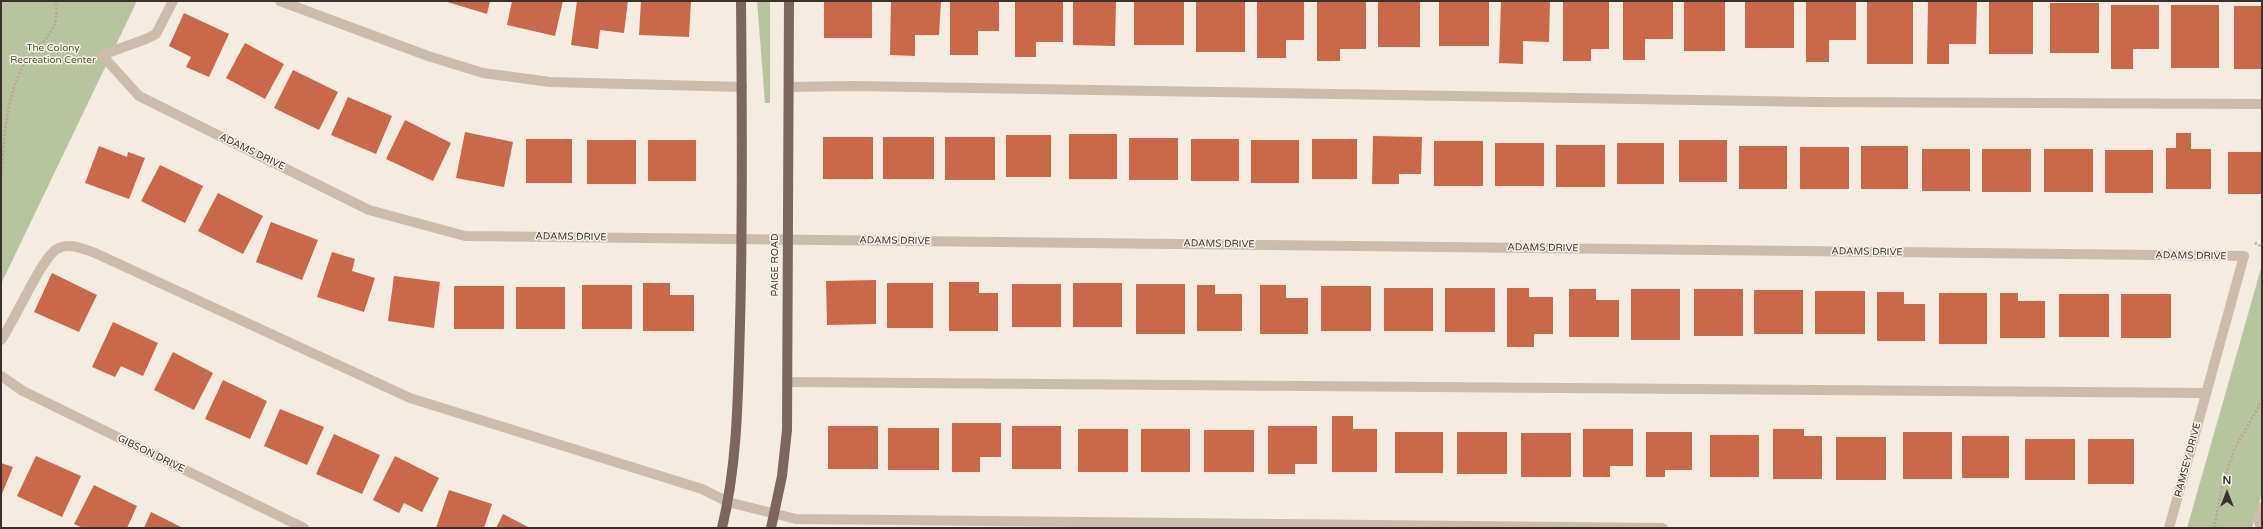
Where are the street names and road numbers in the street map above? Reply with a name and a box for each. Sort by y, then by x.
street label: ADAMS DRIVE [217,131,287,173]
street label: ADAMS DRIVE [535,230,607,244]
street label: PAIGE ROAD [769,233,781,297]
street label: ADAMS DRIVE [859,234,931,248]
street label: ADAMS DRIVE [1183,237,1255,251]
street label: ADAMS DRIVE [1507,241,1579,255]
street label: ADAMS DRIVE [1831,245,1903,259]
street label: ADAMS DRIVE [2155,249,2227,263]
street label: RAMSEY DRIVE [2172,421,2204,499]
street label: GIBSON DRIVE [116,433,186,475]

